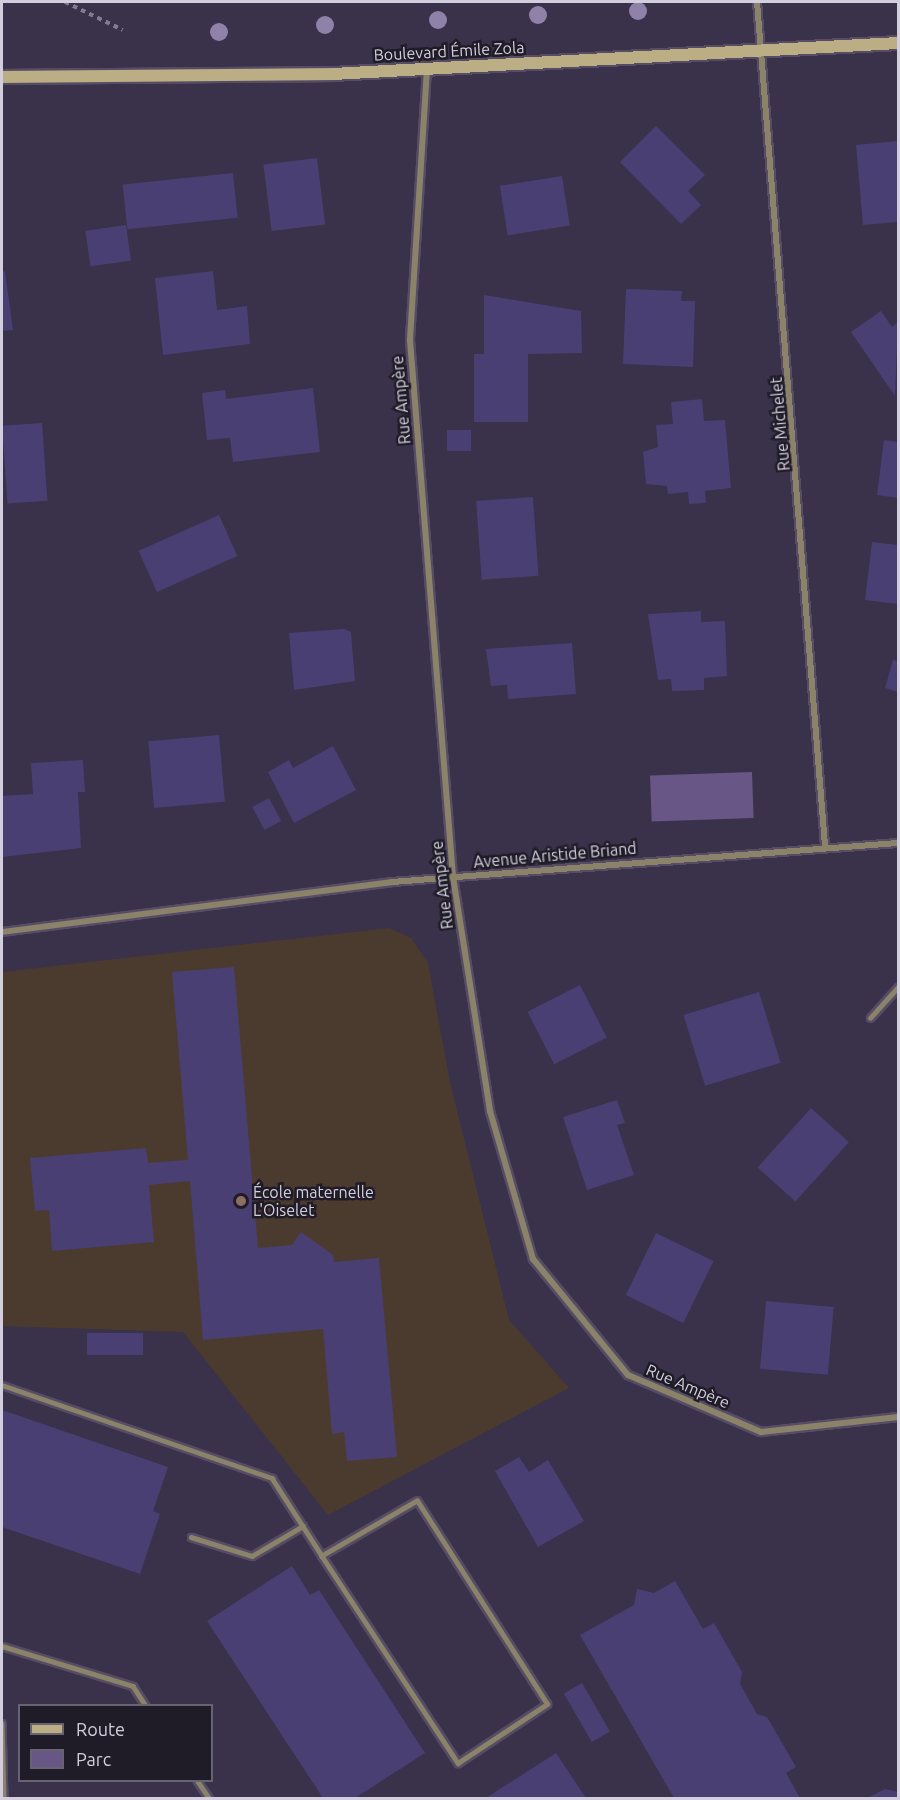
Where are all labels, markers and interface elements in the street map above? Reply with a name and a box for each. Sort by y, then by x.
street label: Boulevard Émile Zola [373,37,525,65]
street label: Rue Ampère [388,355,414,445]
street label: Rue Michelet [766,376,794,472]
street label: Avenue Aristide Briand [473,838,637,872]
street label: Rue Ampère [427,840,457,930]
place label: École maternelle L'Oiselet [253,1182,374,1220]
marker: École maternelle L'Oiselet [234,1194,248,1208]
street label: Rue Ampère [643,1360,733,1412]
legend [18,1704,213,1782]
text: Route [76,1719,125,1739]
text: Parc [76,1749,111,1769]

